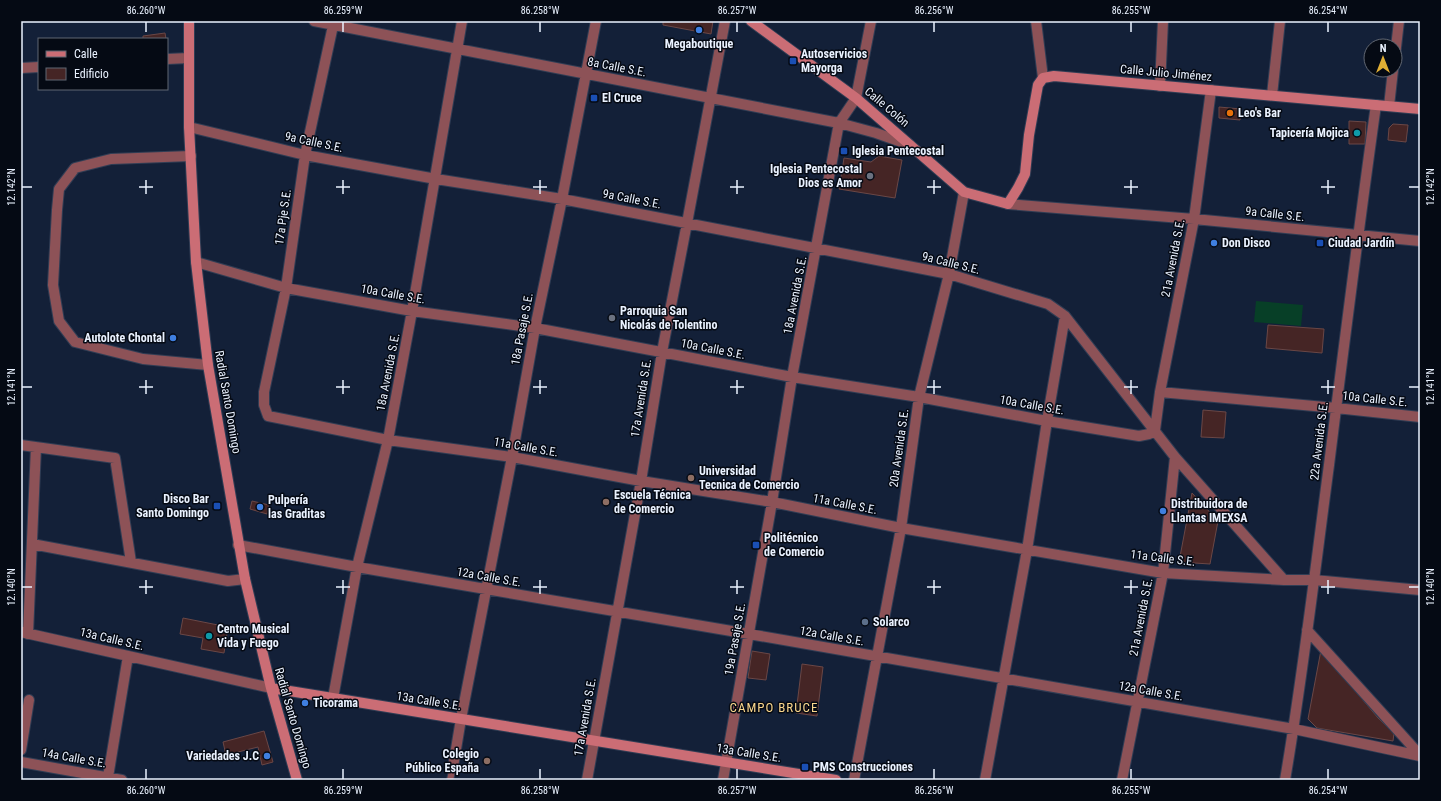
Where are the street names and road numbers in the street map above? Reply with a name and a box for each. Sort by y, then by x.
street label: 8a Calle S.E. [587,54,647,80]
street label: Calle Julio Jiménez [1119,62,1213,84]
street label: Calle Colón [862,84,912,130]
street label: 9a Calle S.E. [283,129,345,155]
street label: 9a Calle S.E. [602,186,662,212]
street label: 17a Pje S.E. [272,188,294,246]
street label: 9a Calle S.E. [1245,204,1305,224]
street label: 21a Avenida S.E. [1159,218,1187,298]
street label: 9a Calle S.E. [920,249,982,277]
street label: 18a Avenida S.E. [781,255,809,335]
street label: 10a Calle S.E. [360,281,426,307]
street label: 18a Pasaje S.E. [508,292,536,366]
street label: 18a Avenida S.E. [374,332,402,412]
street label: 10a Calle S.E. [680,336,746,362]
street label: Radial Santo Domingo [212,349,244,455]
street label: 17a Avenida S.E. [628,358,654,438]
street label: 10a Calle S.E. [1342,389,1408,409]
street label: 10a Calle S.E. [999,392,1065,418]
street label: 22a Avenida S.E. [1307,401,1331,481]
street label: 20a Avenida S.E. [887,408,911,488]
street label: 11a Calle S.E. [493,434,559,460]
street label: 11a Calle S.E. [812,491,878,517]
street label: 11a Calle S.E. [1130,547,1196,569]
street label: 12a Calle S.E. [456,564,522,590]
street label: 21a Avenida S.E. [1127,577,1155,657]
street label: 19a Pasaje S.E. [722,602,748,676]
street label: 12a Calle S.E. [799,623,865,649]
street label: 13a Calle S.E. [79,625,145,653]
street label: Radial Santo Domingo [272,666,314,770]
street label: 17a Avenida S.E. [571,677,599,757]
street label: 12a Calle S.E. [1118,678,1184,704]
street label: 13a Calle S.E. [396,689,462,713]
street label: 13a Calle S.E. [716,741,782,765]
street label: 14a Calle S.E. [41,745,107,771]

